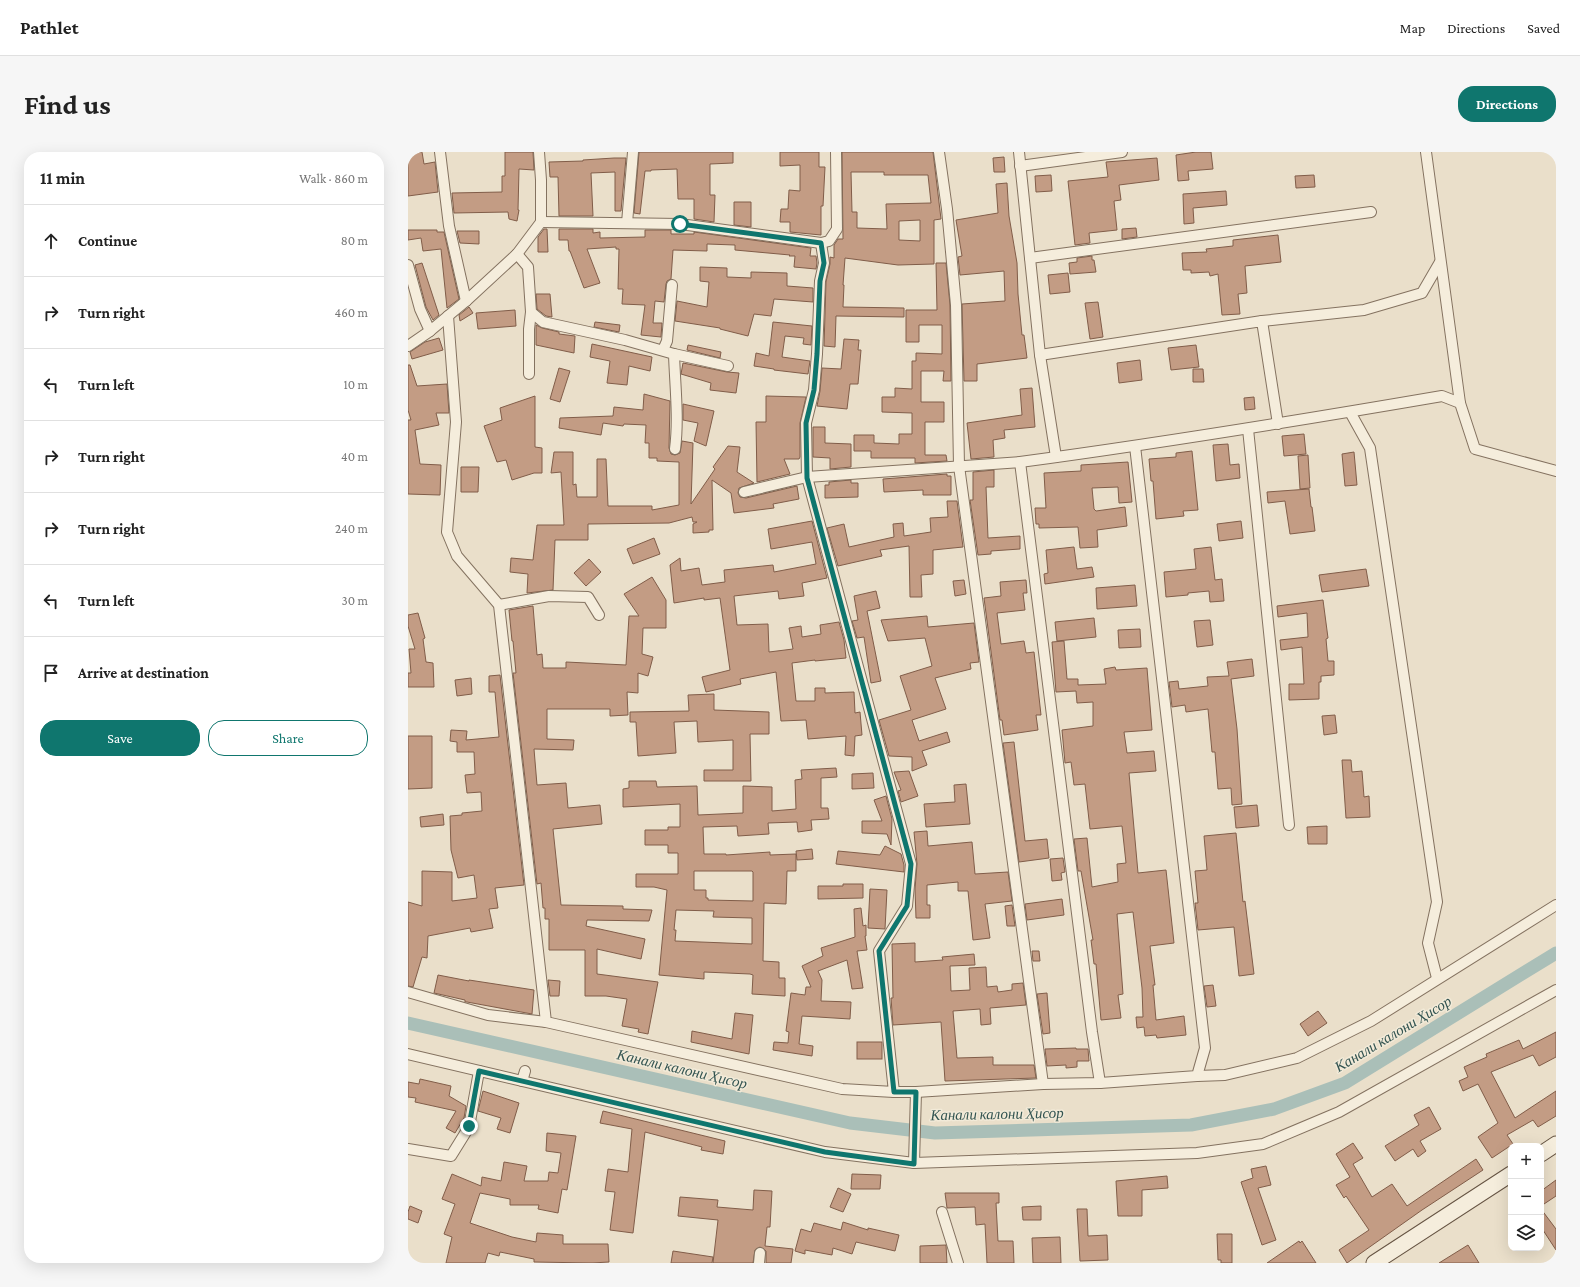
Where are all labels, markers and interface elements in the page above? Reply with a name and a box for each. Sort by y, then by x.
text: Pathlet [20,17,78,38]
text: Map [1400,20,1425,36]
text: Directions [1447,20,1505,36]
text: Saved [1527,20,1560,36]
button: Directions [1458,86,1556,122]
text: Find us [24,89,111,120]
text: 11 min [40,169,85,188]
text: Walk · 860 m [299,171,368,186]
route start [671,215,689,233]
icon: ahead [40,230,62,252]
text: Continue [78,233,137,249]
text: 80 m [341,233,368,248]
icon: right [40,302,62,324]
text: Turn right [78,305,145,321]
text: 460 m [335,305,368,320]
icon: left [40,374,62,396]
text: Turn left [78,377,134,393]
text: 10 m [343,377,368,392]
icon: right [40,446,62,468]
text: Turn right [78,449,145,465]
text: 40 m [341,449,368,464]
icon: right [40,518,62,540]
text: Turn right [78,521,145,537]
text: 240 m [335,521,368,536]
icon: left [40,590,62,612]
text: Turn left [78,593,134,609]
text: 30 m [342,593,368,608]
icon: arrive [40,662,62,684]
text: Arrive at destination [78,665,209,681]
button: Save [40,720,200,756]
button: Share [208,720,368,756]
water label: Канали калони Ҳисор [1331,993,1455,1076]
water label: Канали калони Ҳисор [614,1046,749,1092]
water label: Канали калони Ҳисор [929,1105,1064,1123]
route end [460,1117,478,1135]
map controls [1508,1143,1544,1251]
button: + [1508,1143,1544,1179]
button: − [1508,1179,1544,1215]
button: layers [1508,1215,1544,1251]

